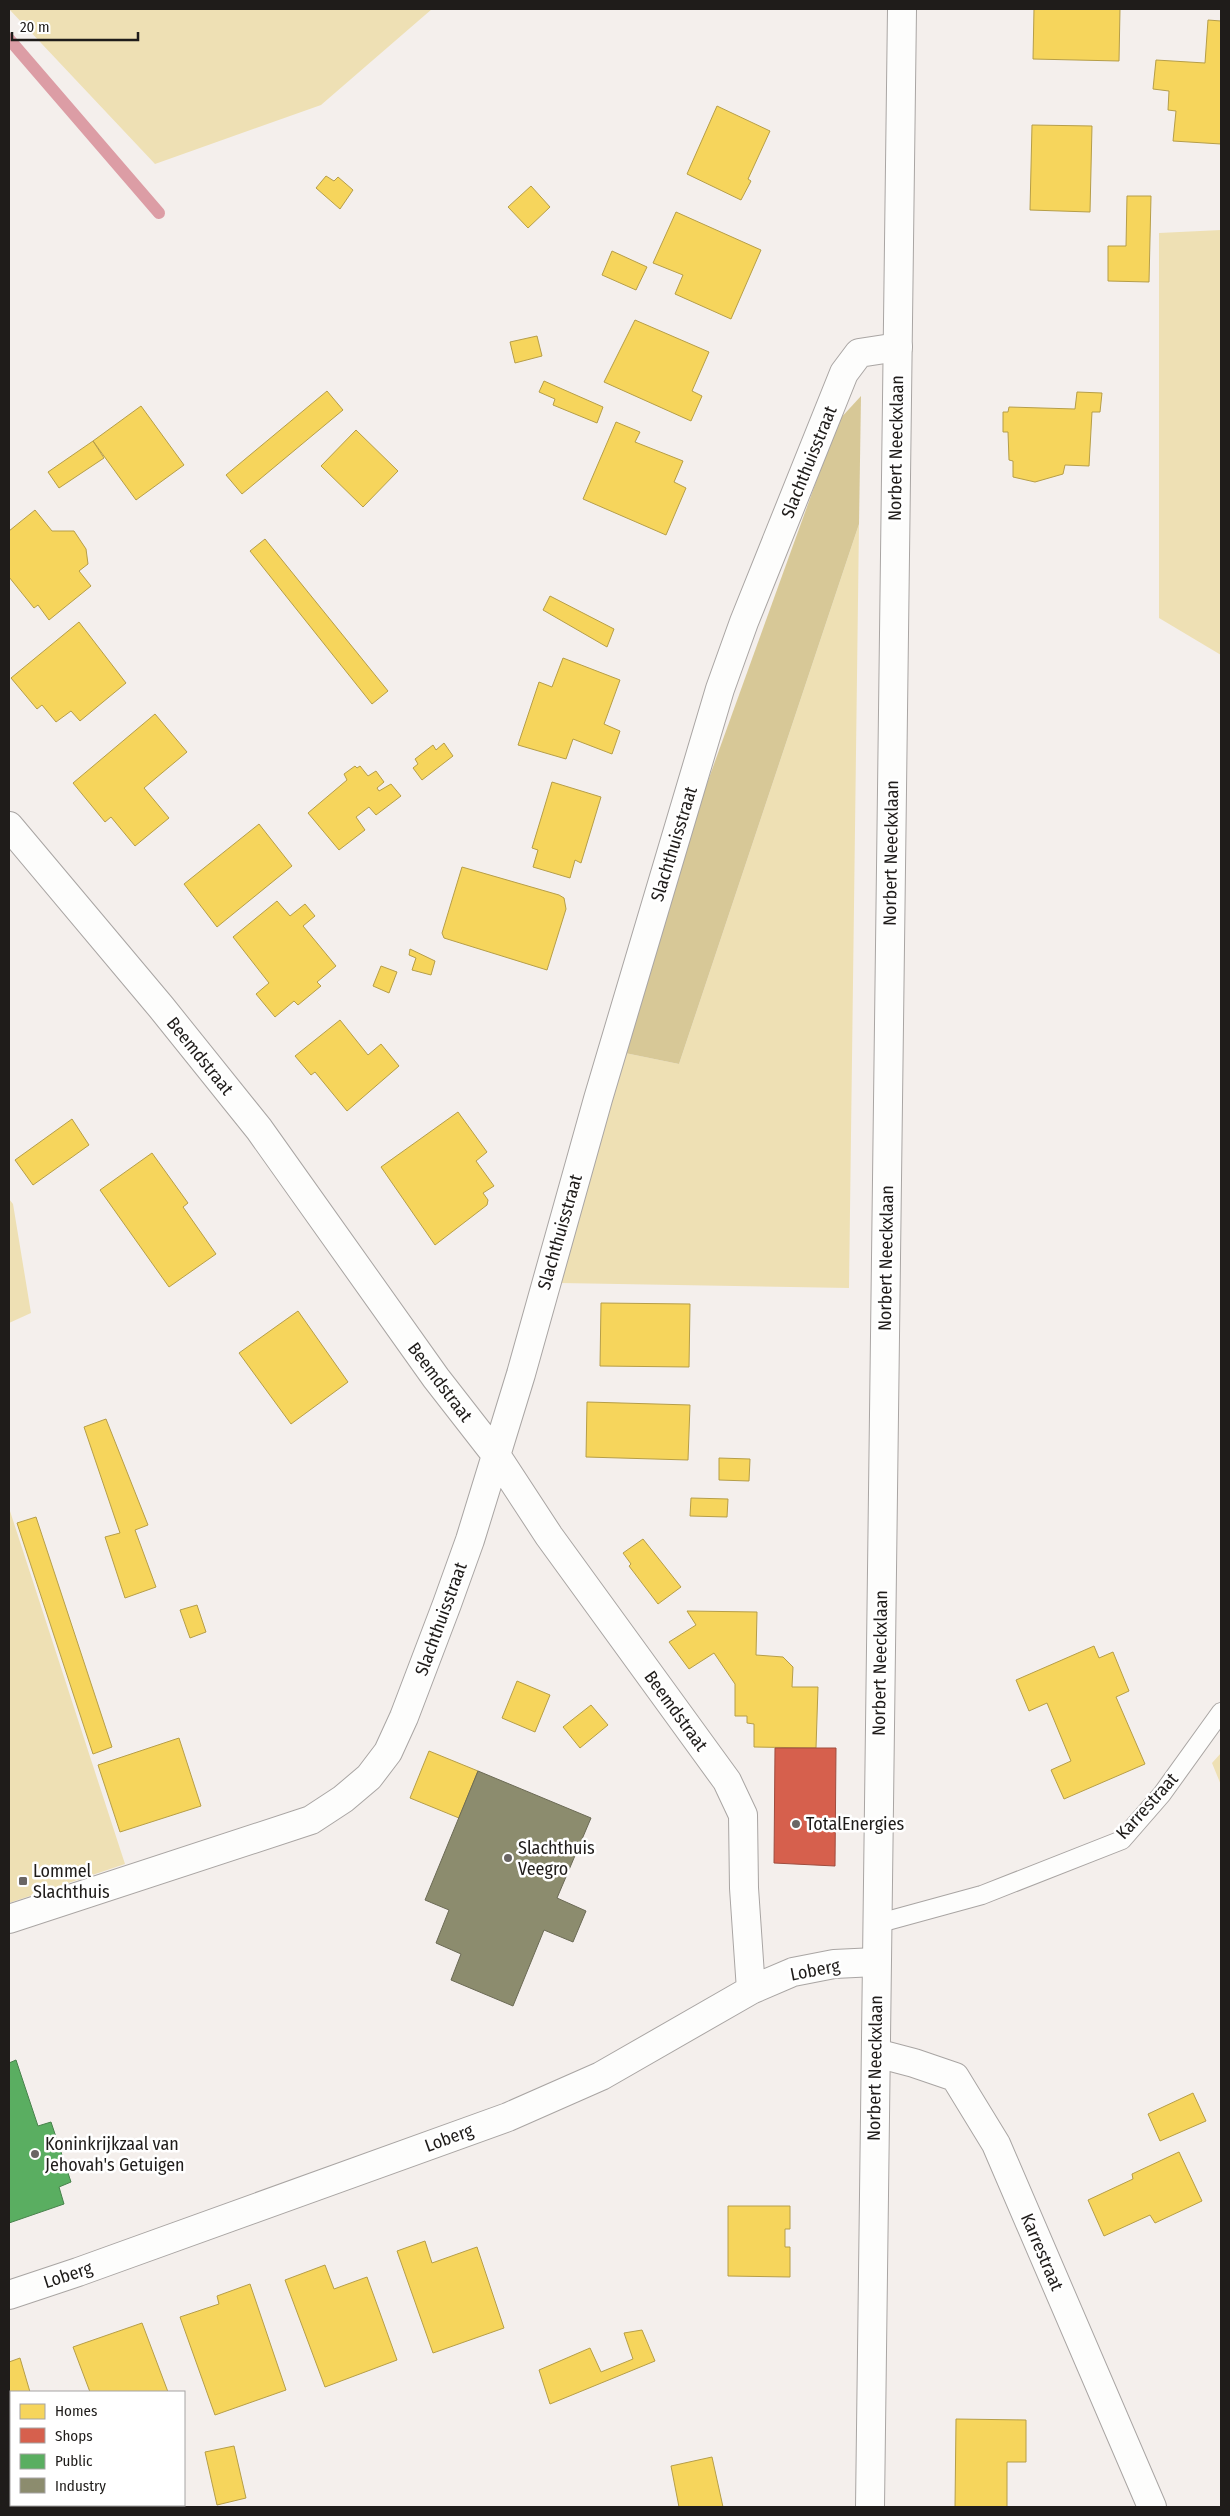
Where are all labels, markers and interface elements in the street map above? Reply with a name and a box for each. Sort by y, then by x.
scale bar [12,10,139,42]
text: 20 m [20,18,50,36]
street label: Norbert Neeckxlaan [884,375,908,521]
street label: Slachthuisstraat [776,403,842,521]
street label: Norbert Neeckxlaan [879,780,903,926]
street label: Slachthuisstraat [646,784,702,904]
street label: Beemdstraat [162,1013,238,1099]
street label: Slachthuisstraat [533,1172,587,1292]
street label: Norbert Neeckxlaan [874,1185,898,1331]
street label: Beemdstraat [403,1338,477,1426]
street label: Slachthuisstraat [410,1559,472,1679]
street label: Norbert Neeckxlaan [868,1590,892,1736]
street label: Beemdstraat [640,1667,713,1756]
street label: Karrestraat [1111,1768,1183,1844]
place label: TotalEnergies [806,1813,905,1835]
marker: TotalEnergies [790,1818,802,1830]
place label: Slachthuis Veegro [518,1837,595,1880]
marker: Slachthuis Veegro [502,1852,514,1864]
place label: Lommel Slachthuis [33,1860,110,1903]
marker: Lommel Slachthuis [17,1875,29,1887]
street label: Loberg [788,1954,842,1986]
street label: Norbert Neeckxlaan [863,1995,887,2141]
street label: Loberg [422,2119,477,2157]
place label: Koninkrijkzaal van Jehovah's Getuigen [45,2133,185,2176]
marker: Koninkrijkzaal van Jehovah's Getuigen [29,2148,41,2160]
street label: Karrestraat [1016,2210,1068,2294]
street label: Loberg [41,2257,96,2293]
legend [10,2391,185,2506]
text: Homes [55,2402,97,2420]
text: Shops [55,2427,93,2445]
text: Public [55,2452,93,2470]
text: Industry [55,2477,106,2495]

